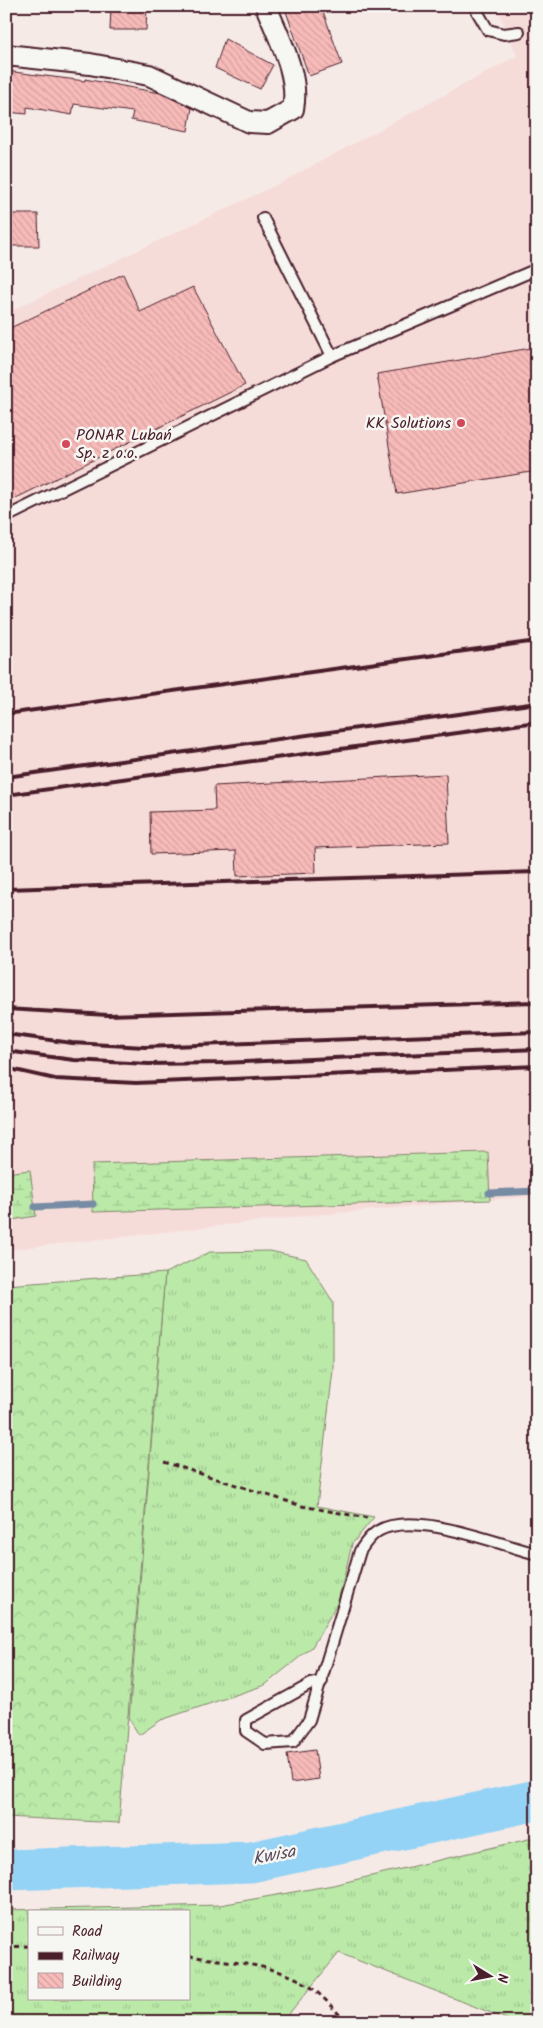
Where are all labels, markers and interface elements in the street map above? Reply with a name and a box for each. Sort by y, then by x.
place label: KK Solutions [366,411,451,436]
marker: KK Solutions [455,417,467,429]
place label: PONAR Lubań Sp. z o.o. [76,423,172,466]
marker: PONAR Lubań Sp. z o.o. [60,438,72,450]
water label: Kwisa [250,1837,299,1874]
legend [28,1910,190,2000]
text: Road [72,1920,103,1944]
text: Railway [72,1944,120,1968]
north arrow [466,1950,516,2000]
text: Building [72,1970,122,1994]
text: N [490,1972,513,1985]

